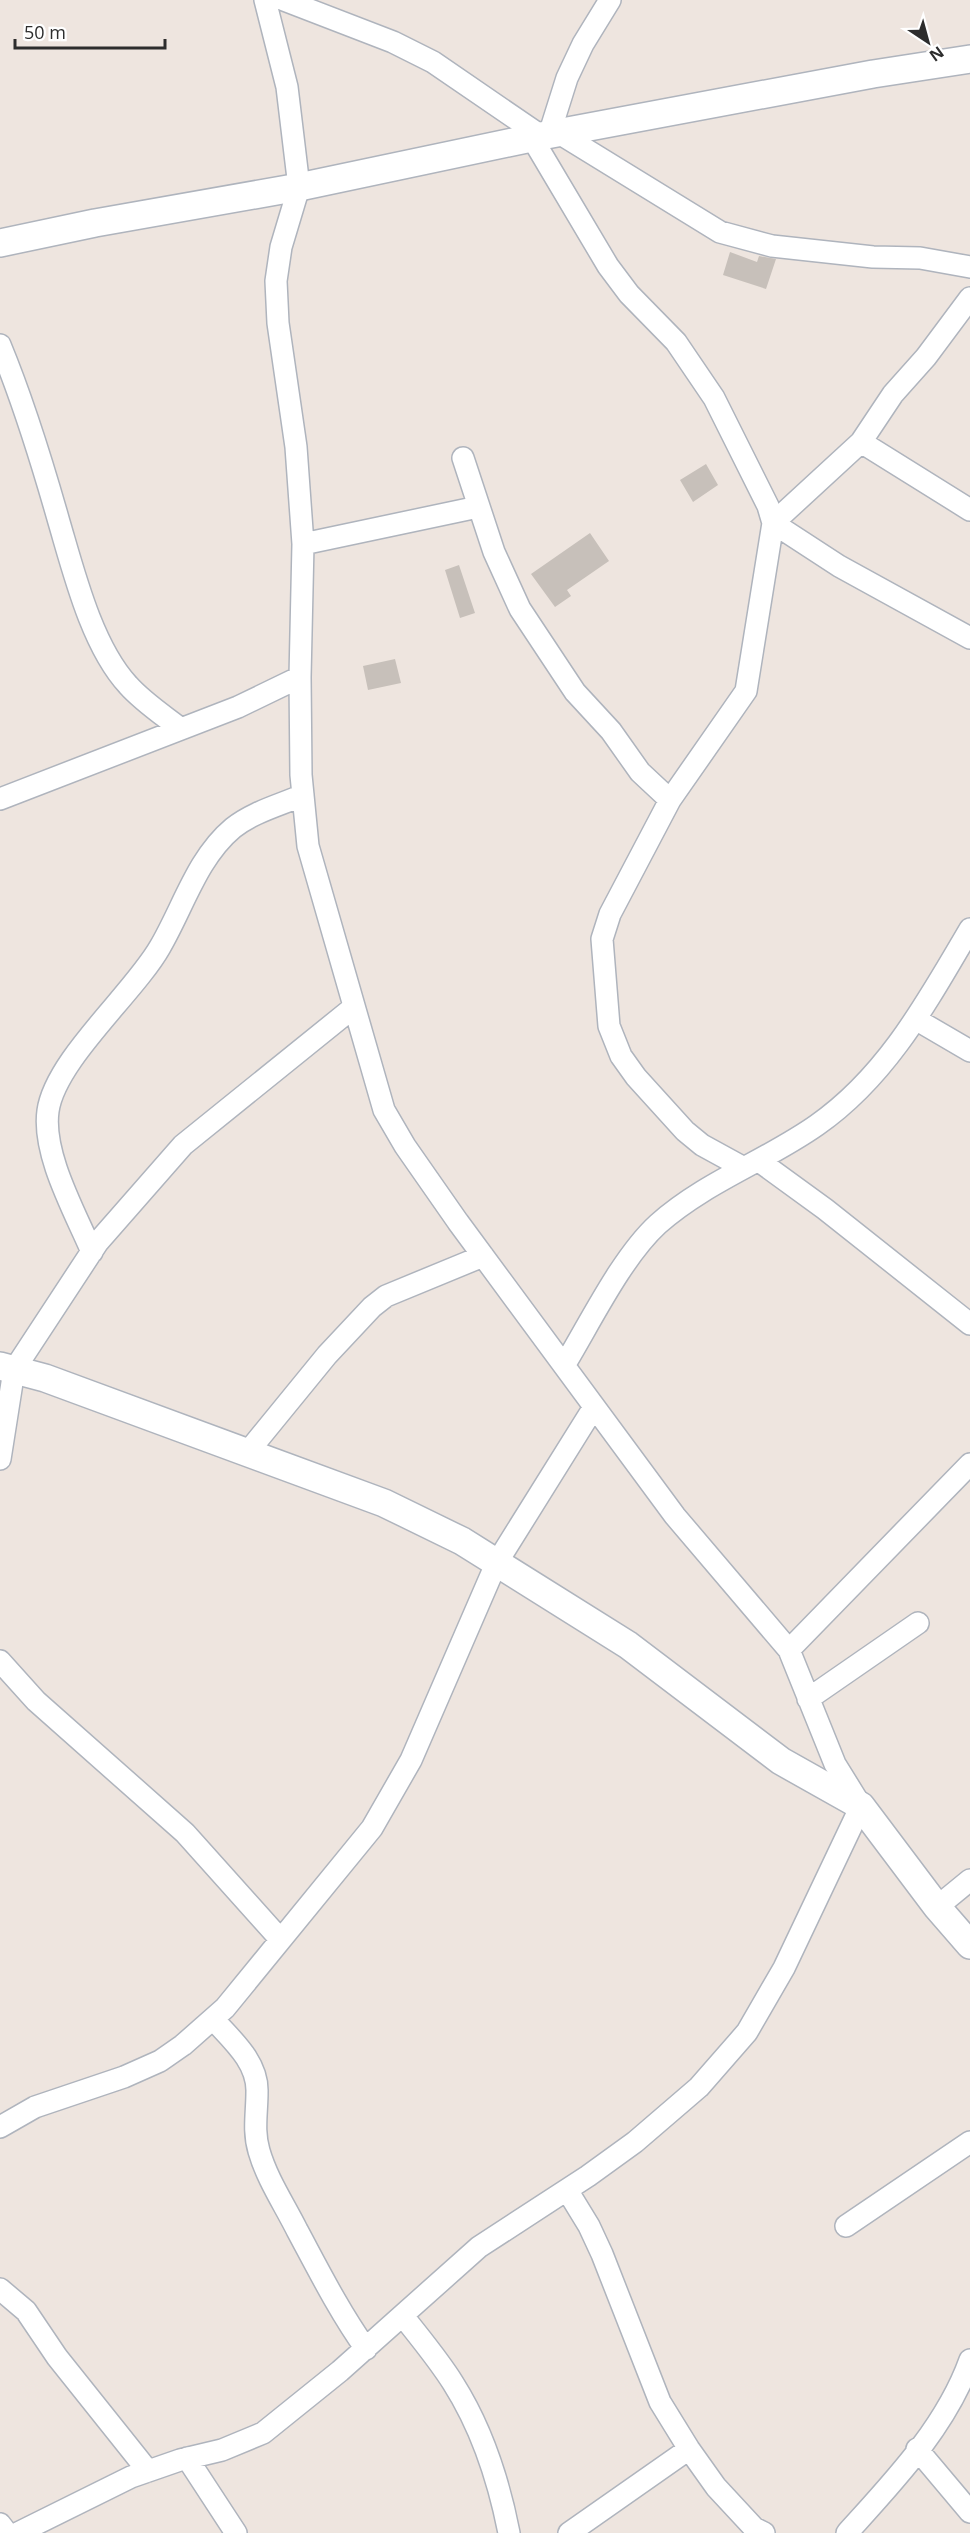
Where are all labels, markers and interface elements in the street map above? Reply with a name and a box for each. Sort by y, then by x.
scale bar [15,12,165,50]
north arrow [898,12,958,72]
text: 50 m [24,20,66,44]
text: N [925,41,949,67]

